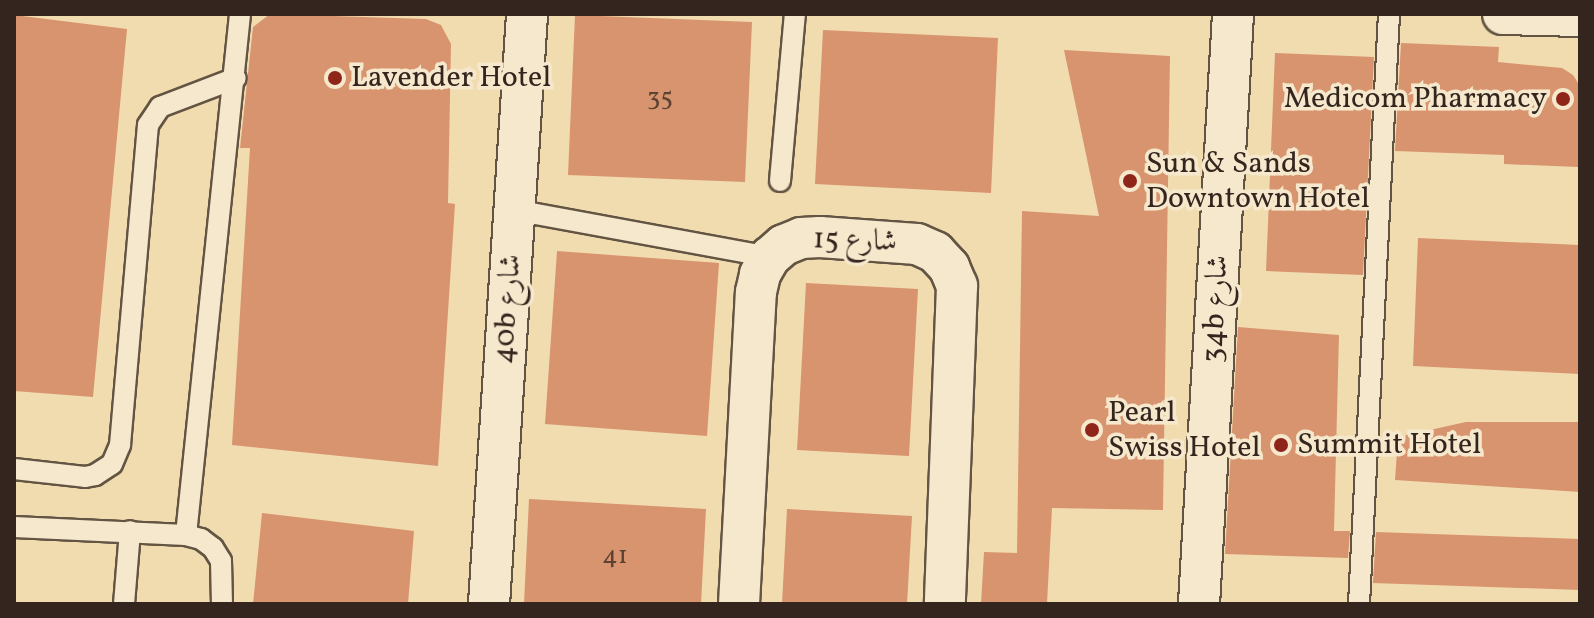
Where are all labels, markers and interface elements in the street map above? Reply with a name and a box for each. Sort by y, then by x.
place label: Lavender Hotel [351,60,551,96]
marker: Lavender Hotel [326,69,344,87]
place label: Medicom Pharmacy [1284,81,1547,117]
house number: 35 [647,83,673,115]
marker: Medicom Pharmacy [1554,90,1572,108]
place label: Sun & Sands Downtown Hotel [1146,146,1370,216]
marker: Sun & Sands Downtown Hotel [1121,172,1139,190]
street label: شارع 15 [812,222,898,260]
street label: 40b شارع [486,253,530,365]
street label: 34b شارع [1195,254,1237,364]
place label: Pearl Swiss Hotel [1108,395,1260,466]
marker: Pearl Swiss Hotel [1083,421,1101,439]
place label: Summit Hotel [1297,427,1481,463]
marker: Summit Hotel [1272,436,1290,454]
house number: 41 [602,541,628,573]

